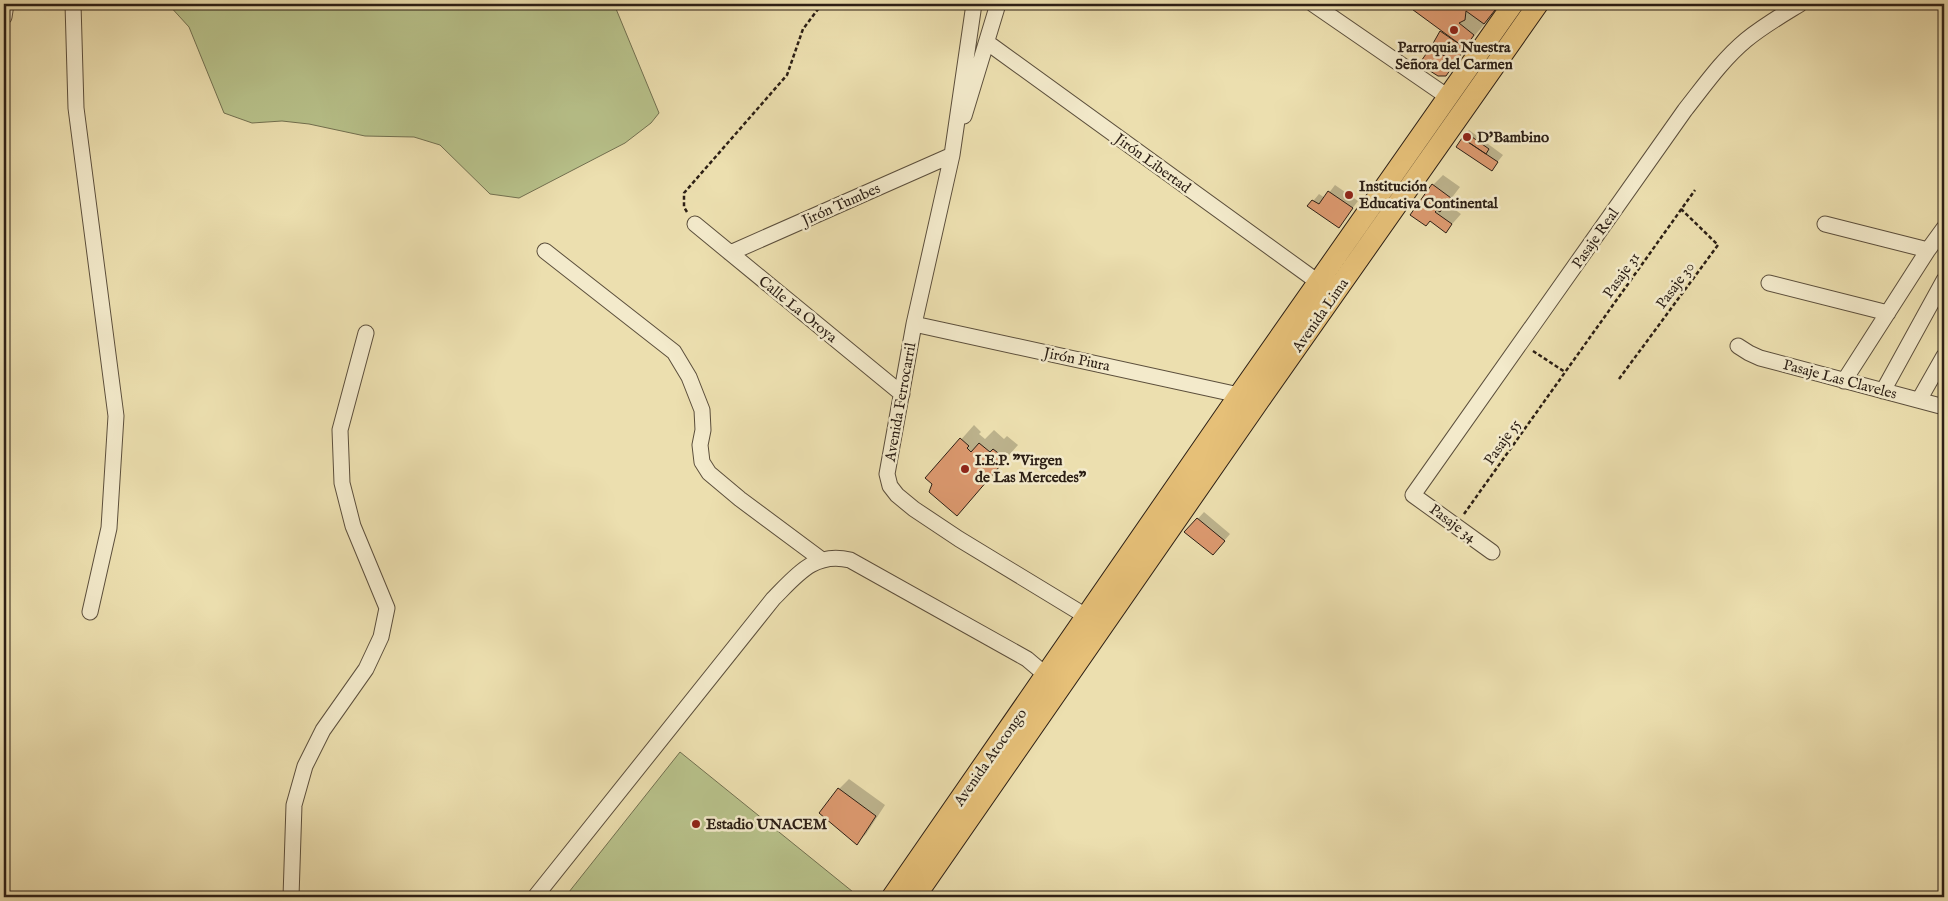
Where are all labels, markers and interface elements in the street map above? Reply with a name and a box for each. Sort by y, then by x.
marker: Parroquia Nuestra Señora del Carmen [1448,24,1460,36]
place label: Parroquia Nuestra Señora del Carmen [1395,38,1513,74]
street label: Jirón Libertad [1109,128,1195,198]
place label: D'Bambino [1477,128,1549,147]
marker: D'Bambino [1461,131,1473,143]
place label: Institución Educativa Continental [1359,177,1499,213]
street label: Jirón Tumbes [797,179,883,231]
marker: Institución Educativa Continental [1343,189,1355,201]
street label: Pasaje Real [1568,204,1624,272]
street label: Pasaje 31 [1599,249,1644,302]
street label: Pasaje 30 [1652,258,1699,313]
street label: Calle La Oroya [755,272,841,347]
street label: Avenida Lima [1287,274,1353,357]
street label: Avenida Ferrocarril [881,340,920,464]
street label: Jirón Piura [1040,343,1112,376]
street label: Pasaje Las Claveles [1781,355,1899,404]
street label: Pasaje 55 [1480,415,1525,469]
place label: I.E.P. "Virgen de Las Mercedes" [975,451,1087,487]
marker: I.E.P. "Virgen de Las Mercedes" [959,463,971,475]
street label: Pasaje 34 [1425,500,1480,547]
street label: Avenida Atocongo [949,705,1031,811]
place label: Estadio UNACEM [706,815,827,834]
marker: Estadio UNACEM [690,818,702,830]

